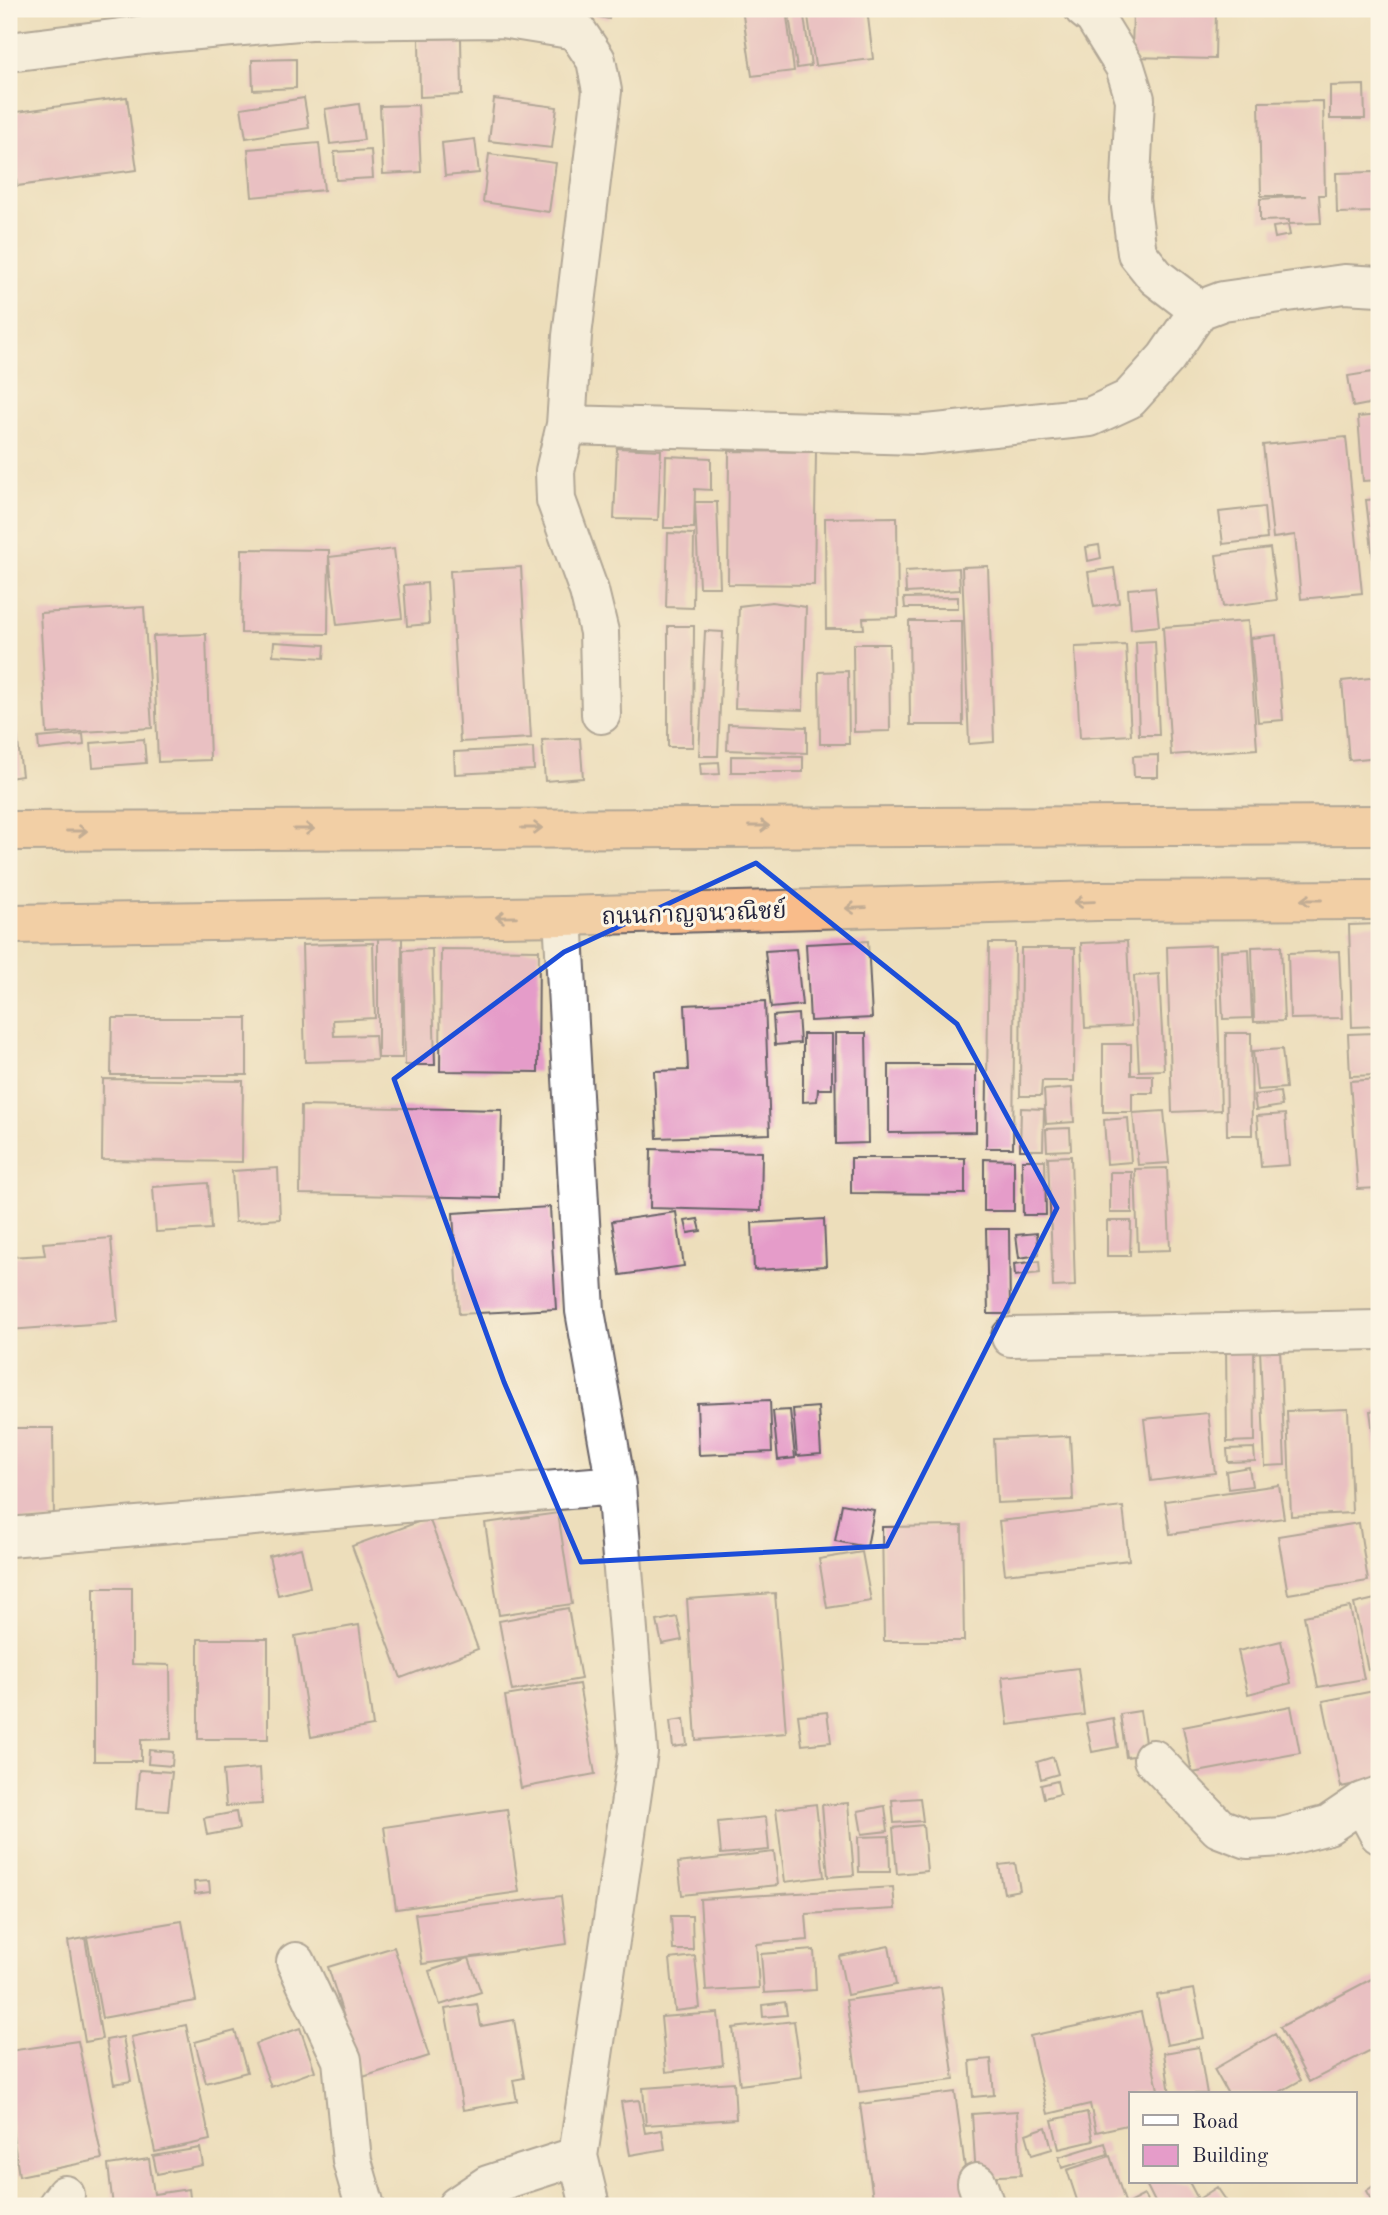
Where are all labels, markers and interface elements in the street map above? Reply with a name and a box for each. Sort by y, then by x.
one-way arrow [748,819,771,833]
one-way arrow [520,821,543,835]
one-way arrow [293,822,316,836]
one-way arrow [65,824,88,838]
one-way arrow [1300,893,1323,907]
street label: ถนนกาญจนวณิชย์ [601,894,787,930]
one-way arrow [1072,895,1095,908]
one-way arrow [845,901,868,915]
one-way arrow [495,910,518,924]
legend [1129,2092,1356,2184]
text: Road [1192,2112,1239,2133]
text: Building [1192,2146,1269,2167]

